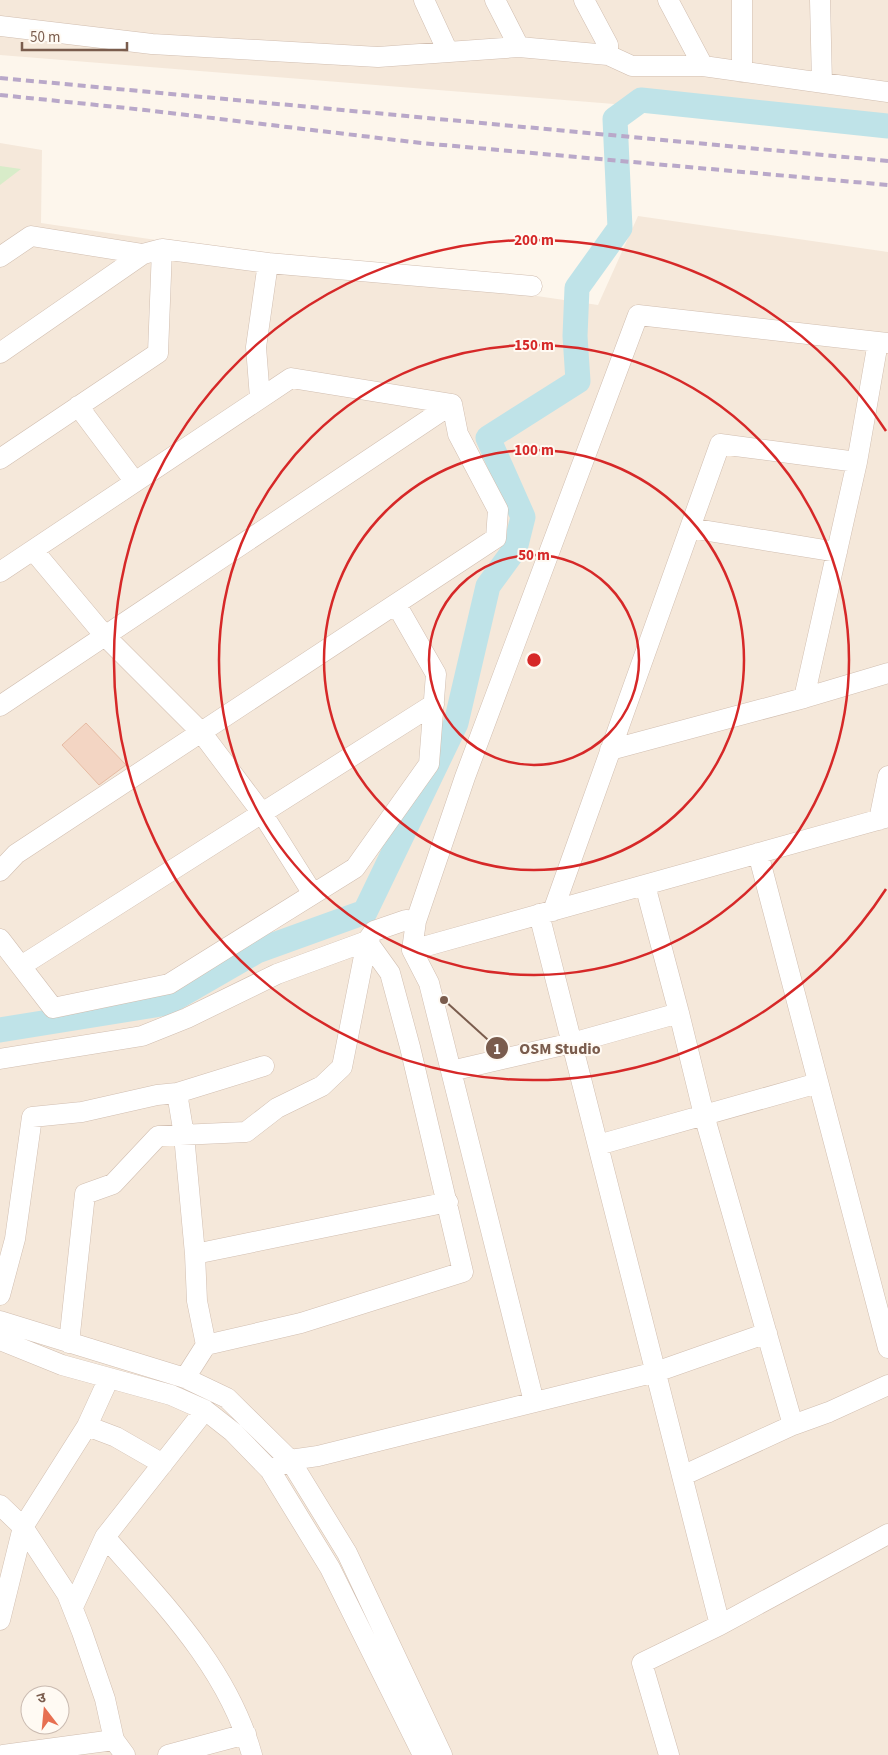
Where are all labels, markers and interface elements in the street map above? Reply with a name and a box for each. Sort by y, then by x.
scale bar [22,20,128,52]
text: 50 m [30,27,60,48]
text: 200 m [514,230,554,251]
text: 150 m [514,335,554,356]
text: 100 m [514,440,554,461]
text: 50 m [518,545,550,566]
centre of rings [525,651,543,669]
callout: OSM Studio [485,1033,611,1064]
text: OSM Studio [519,1038,601,1060]
text: 1 [493,1039,501,1060]
north arrow [20,1685,70,1735]
text: उ [35,1688,49,1709]

